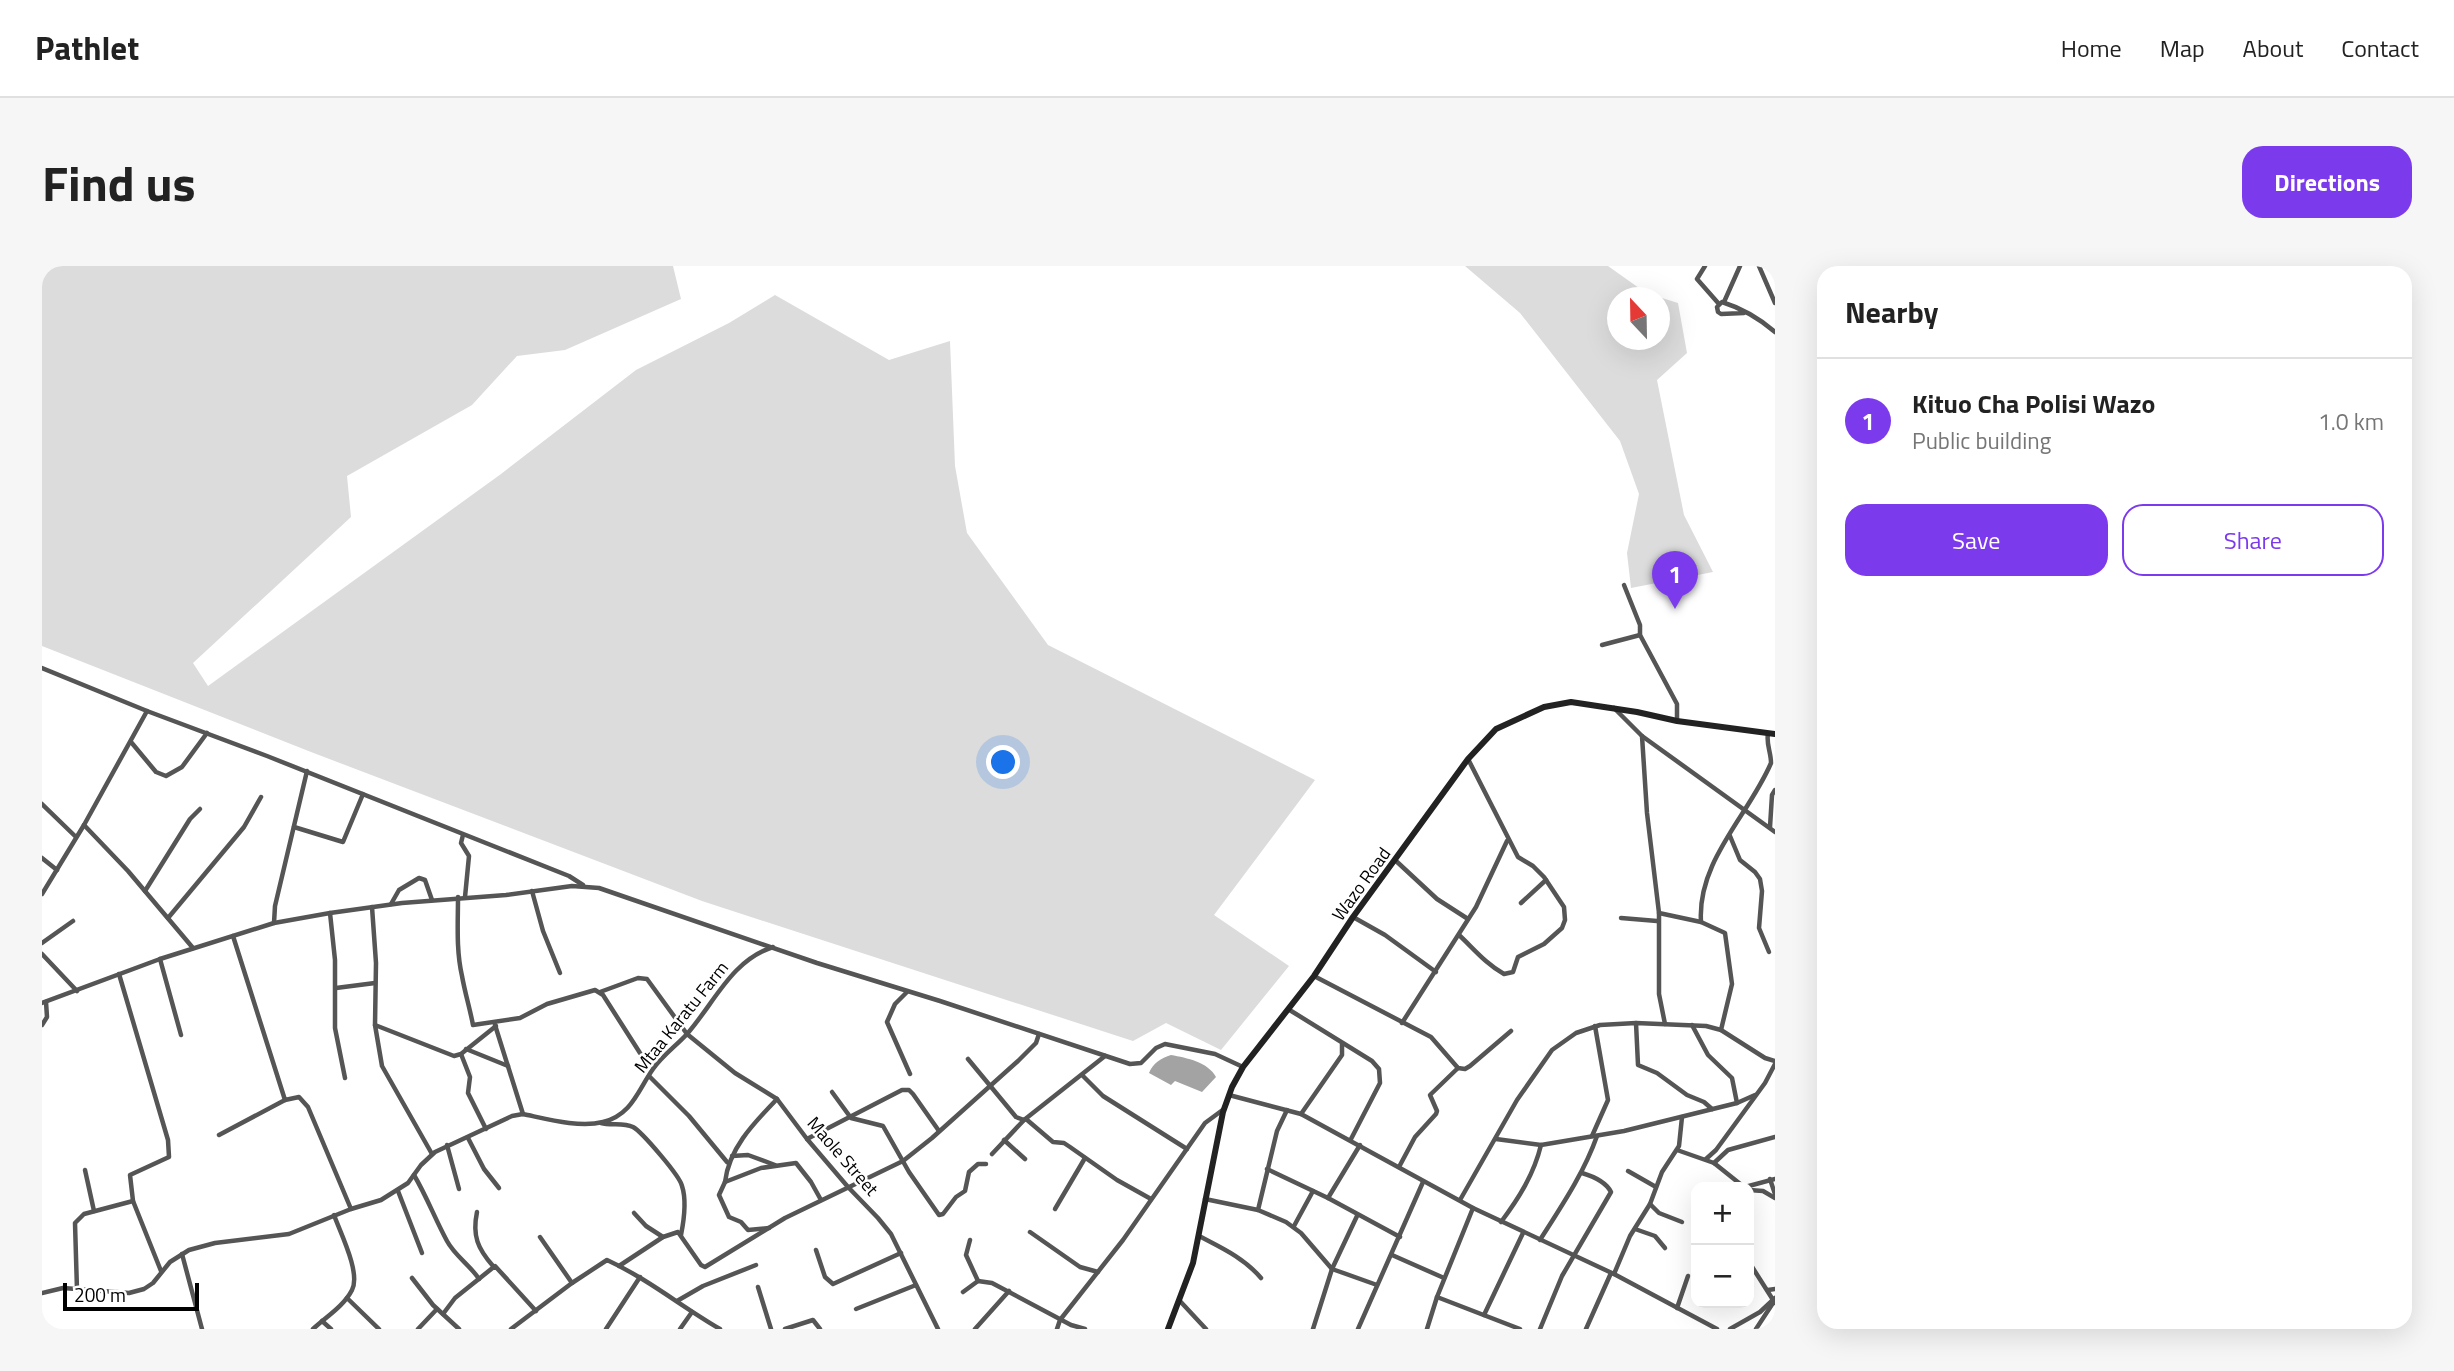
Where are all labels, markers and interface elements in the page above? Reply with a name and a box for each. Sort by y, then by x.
text: Pathlet [35,23,139,73]
text: Home [2061,30,2122,66]
text: Map [2160,30,2205,66]
text: About [2243,30,2303,66]
text: Contact [2341,30,2419,66]
text: Find us [42,145,196,220]
button: Directions [2242,146,2412,218]
north arrow [1607,287,1670,350]
text: Nearby [1845,289,1938,335]
text: Kituo Cha Polisi Wazo [1912,384,2155,423]
text: 1 [1862,404,1874,439]
text: 1.0 km [2318,404,2384,439]
text: Public building [1912,423,2051,458]
button: Save [1845,504,2108,576]
button: Share [2122,504,2384,576]
pin: 1 [1652,551,1698,609]
your location [986,745,1020,779]
street label: Wazo Road [1325,842,1397,926]
street label: Mtaa Karatu Farm [627,955,735,1079]
street label: Maole Street [801,1110,886,1202]
map controls [1691,1182,1754,1308]
button: + [1691,1182,1754,1245]
button: − [1691,1245,1754,1308]
scale bar [63,1280,200,1312]
text: 200 m [74,1280,126,1309]

